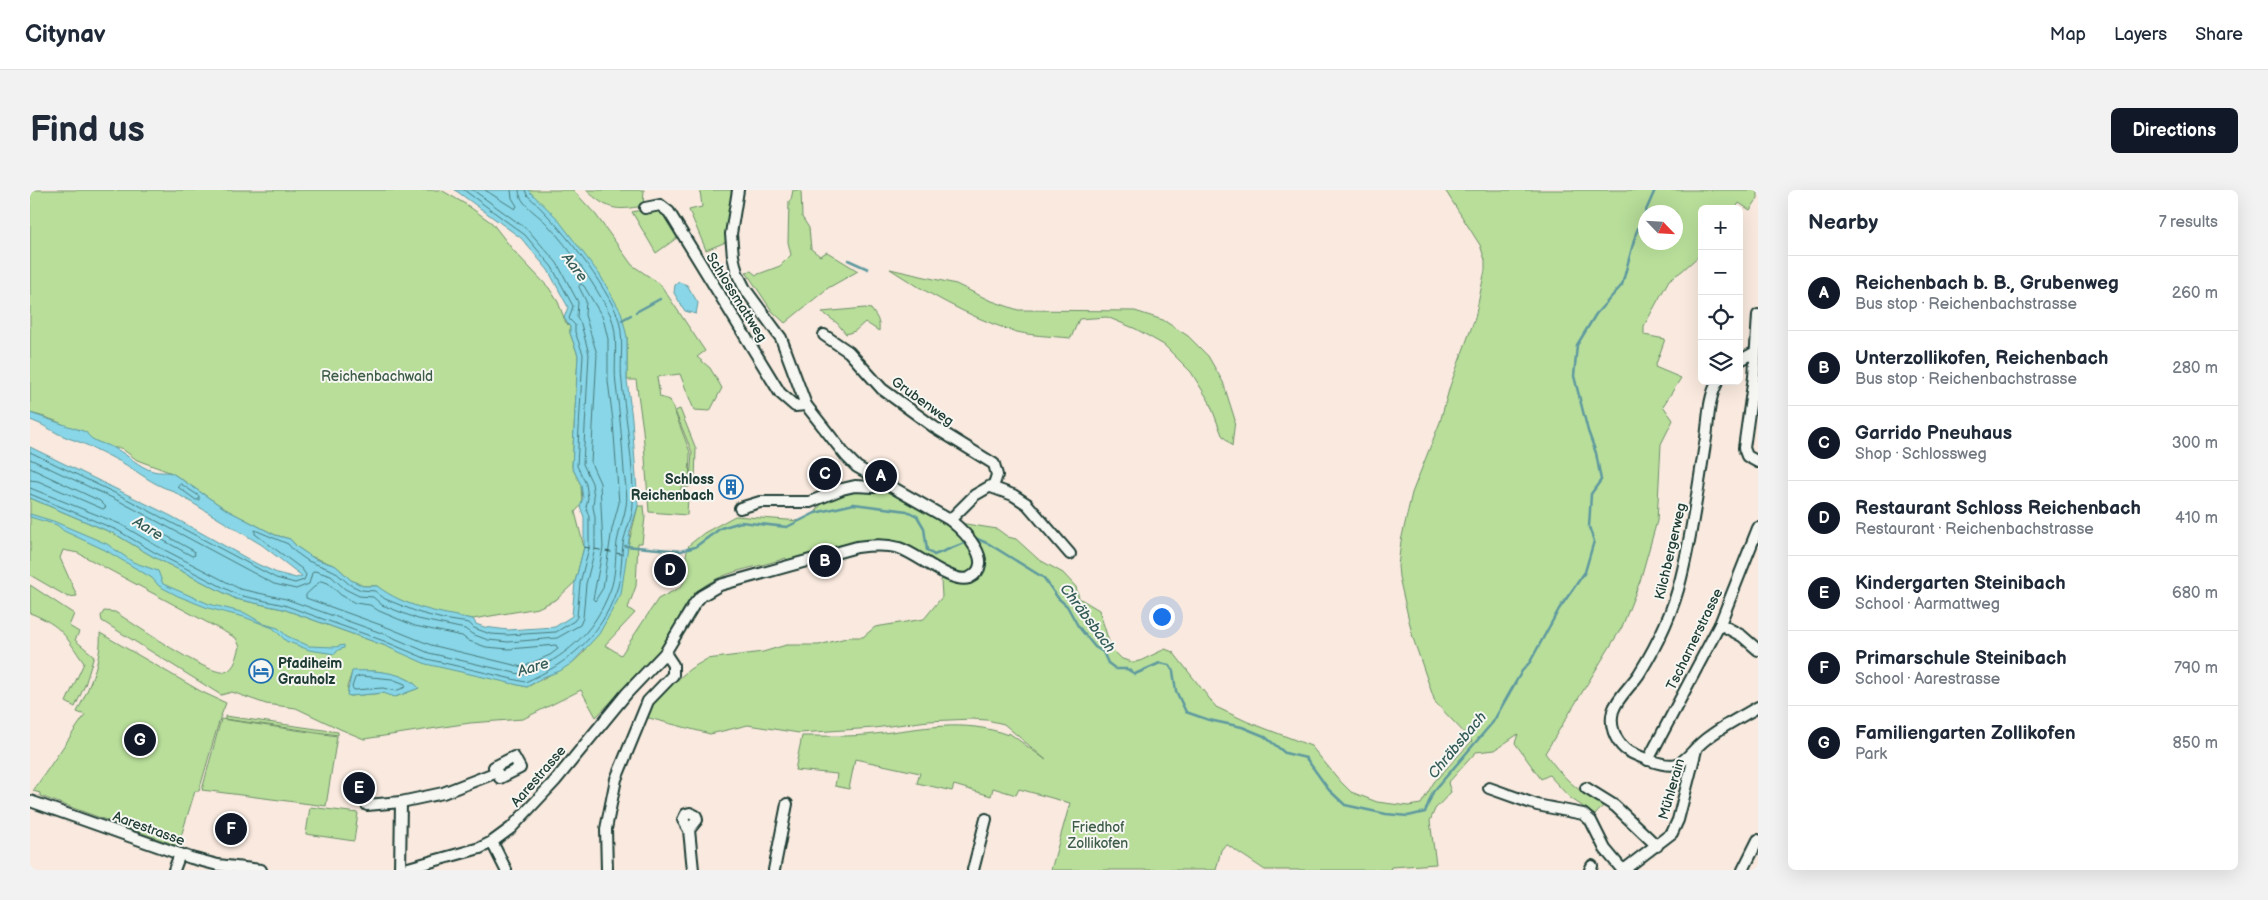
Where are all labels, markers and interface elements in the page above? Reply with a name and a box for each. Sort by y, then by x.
text: Citynav [25,20,106,49]
text: Map [2050,24,2086,45]
text: Layers [2114,24,2167,45]
text: Share [2195,24,2243,45]
button: Directions [2111,108,2238,153]
text: Find us [30,109,145,152]
north arrow [1638,205,1683,250]
map controls [1698,205,1743,385]
button: + [1698,205,1743,250]
text: Nearby [1808,210,1878,235]
text: 7 results [2159,213,2218,232]
water label: Aare [557,248,592,286]
street label: Schlossmattweg [702,249,771,345]
button: − [1698,250,1743,295]
text: Reichenbach b. B., Grubenweg [1855,272,2119,295]
text: A [1819,284,1829,303]
text: 260 m [2172,284,2218,303]
button: locate [1698,295,1743,340]
text: Bus stop · Reichenbachstrasse [1855,295,2077,314]
button: layers [1698,340,1743,385]
text: Unterzollikofen, Reichenbach [1855,347,2108,370]
text: B [1818,359,1830,378]
text: 280 m [2172,359,2218,378]
park label: Reichenbachwald [321,368,433,385]
text: Bus stop · Reichenbachstrasse [1855,370,2077,389]
street label: Grubenweg [888,373,957,430]
text: Garrido Pneuhaus [1855,422,2012,445]
text: C [1818,434,1830,453]
text: 300 m [2172,434,2218,453]
text: Shop · Schlossweg [1855,445,1987,464]
pin: C [809,455,841,493]
pin: A [865,457,897,495]
place label: Schloss Reichenbach [631,471,714,504]
building icon: Schloss Reichenbach [718,474,744,500]
text: Restaurant Schloss Reichenbach [1855,497,2141,520]
street label: Kilchbergerweg [1651,501,1690,601]
text: D [1818,509,1830,528]
text: 410 m [2175,509,2218,528]
water label: Aare [128,512,166,545]
text: Restaurant · Reichenbachstrasse [1855,520,2094,539]
pin: B [809,542,841,580]
pin: D [654,551,686,589]
text: Kindergarten Steinibach [1855,572,2066,595]
water label: Chräbsbach [1055,580,1120,657]
text: E [1819,584,1829,603]
text: 680 m [2172,584,2218,603]
street label: Tscharnerstrasse [1663,586,1726,693]
text: School · Aarmattweg [1855,595,2000,614]
your location [1149,604,1175,630]
text: Primarschule Steinibach [1855,647,2067,670]
water label: Aare [514,654,551,681]
place label: Pfadiheim Grauholz [278,655,342,688]
hotel icon: Pfadiheim Grauholz [248,658,274,684]
text: F [1819,659,1829,678]
text: 790 m [2174,659,2218,678]
text: School · Aarestrasse [1855,670,2000,689]
water label: Chräbsbach [1424,708,1491,783]
pin: G [124,721,156,759]
text: Familiengarten Zollikofen [1855,722,2076,745]
text: G [1818,734,1830,753]
text: 850 m [2173,734,2218,753]
street label: Aarestrasse [507,742,570,810]
text: Park [1855,745,1887,764]
street label: Mühlerain [1655,756,1688,822]
pin: E [343,769,375,807]
street label: Aarestrasse [111,808,187,849]
pin: F [215,810,247,848]
park label: Friedhof Zollikofen [1067,819,1128,852]

